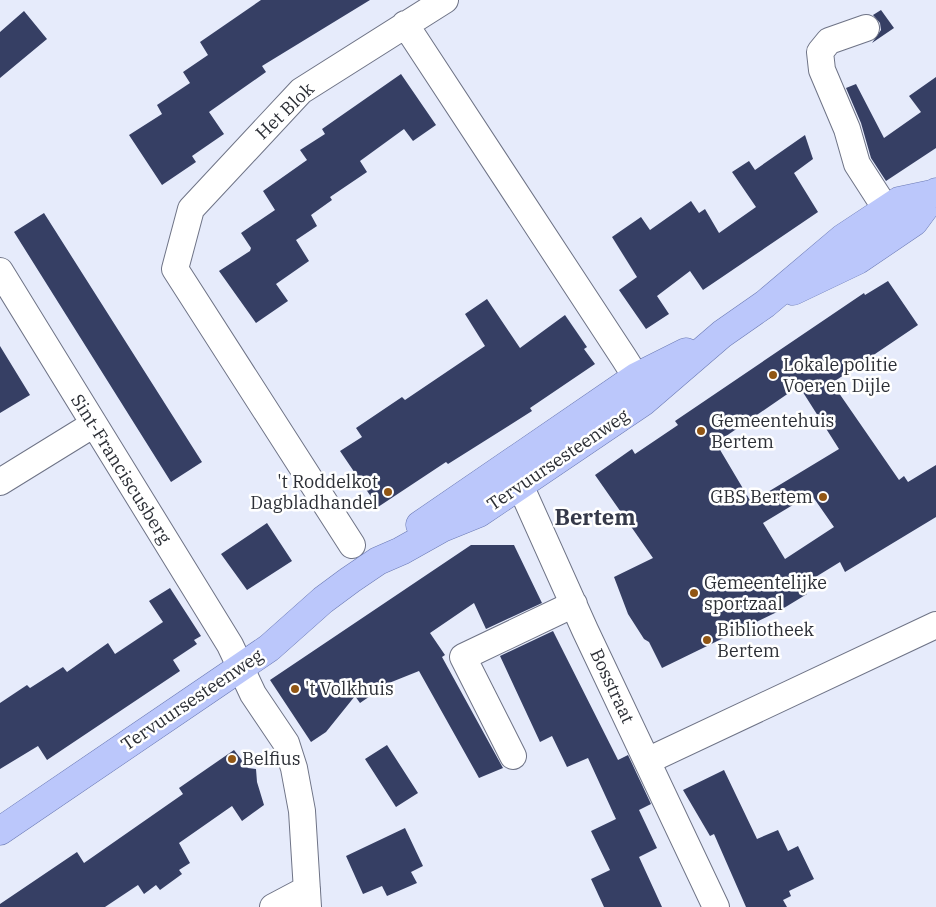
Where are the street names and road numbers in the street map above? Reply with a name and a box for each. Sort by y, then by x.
street label: Het Blok [251,77,319,144]
street label: Sint-Franciscusberg [66,390,177,548]
street label: Tervuursesteenweg [482,403,633,516]
street label: Tervuursesteenweg [116,643,267,756]
street label: Bosstraat [585,645,640,727]

